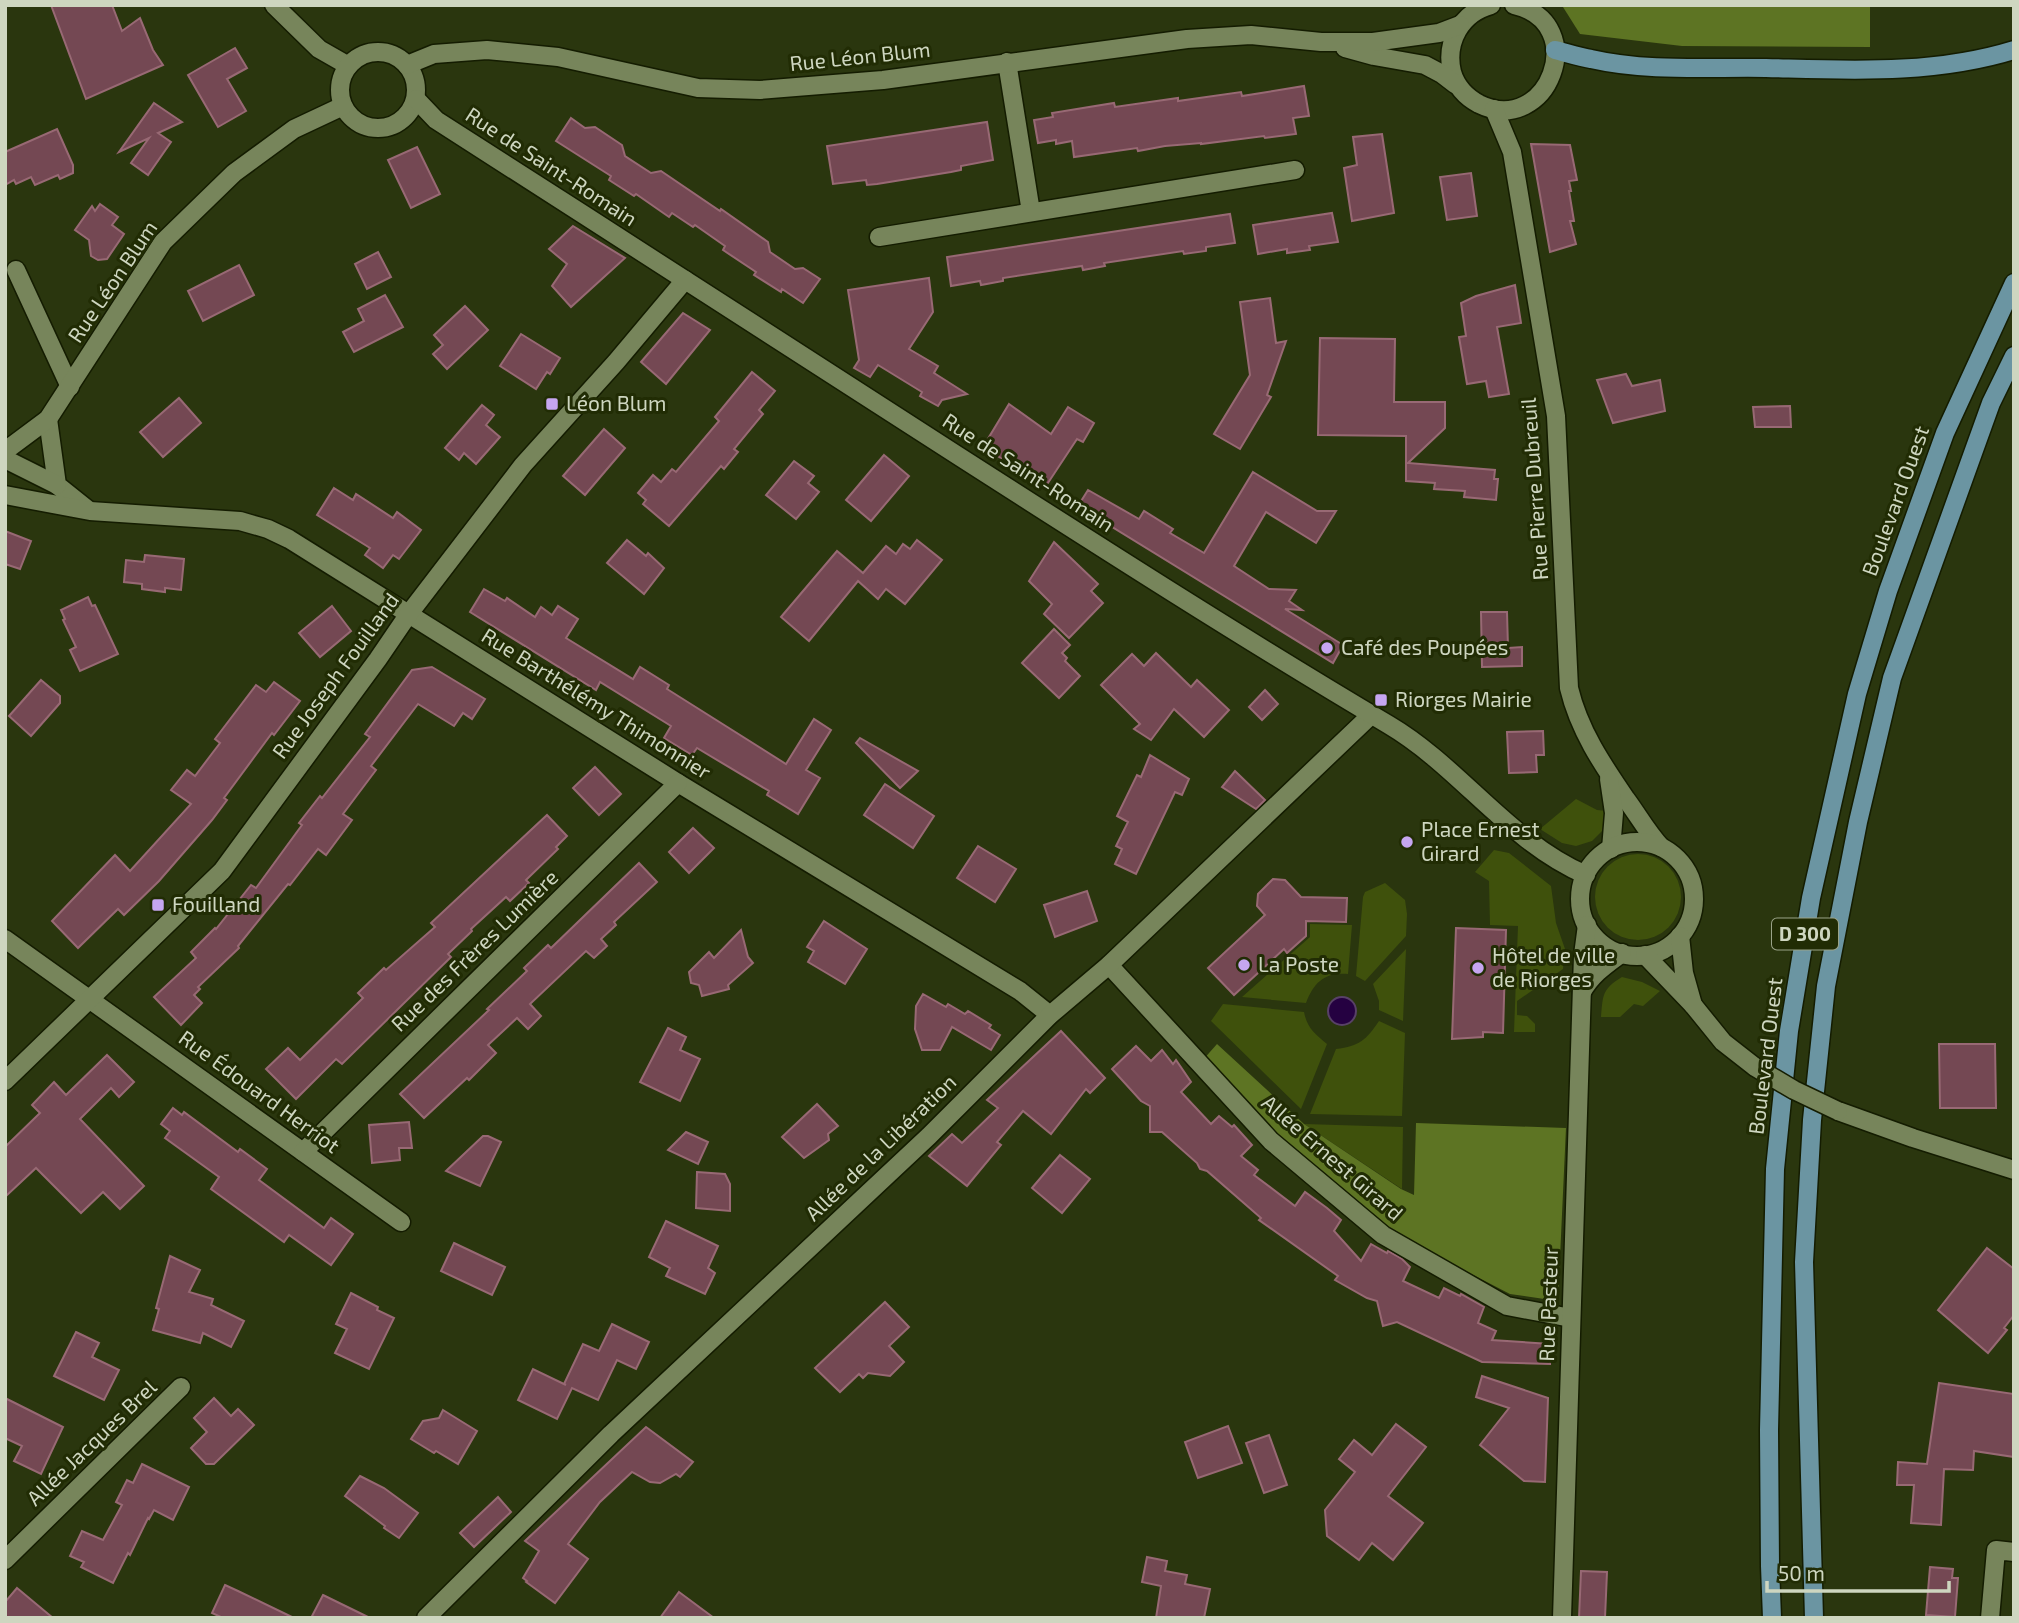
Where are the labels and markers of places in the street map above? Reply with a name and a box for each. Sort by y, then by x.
place label: Léon Blum [566,390,666,415]
marker: Léon Blum [544,396,560,412]
place label: Café des Poupées [1341,634,1509,659]
marker: Café des Poupées [1319,640,1335,656]
place label: Riorges Mairie [1395,686,1532,711]
marker: Riorges Mairie [1373,692,1389,708]
place label: Place Ernest Girard [1421,816,1540,865]
marker: Place Ernest Girard [1399,834,1415,850]
place label: Fouilland [172,891,260,916]
marker: Fouilland [150,897,166,913]
place label: Hôtel de ville de Riorges [1492,942,1615,991]
place label: La Poste [1258,951,1339,976]
marker: La Poste [1236,957,1252,973]
marker: Hôtel de ville de Riorges [1470,960,1486,976]

